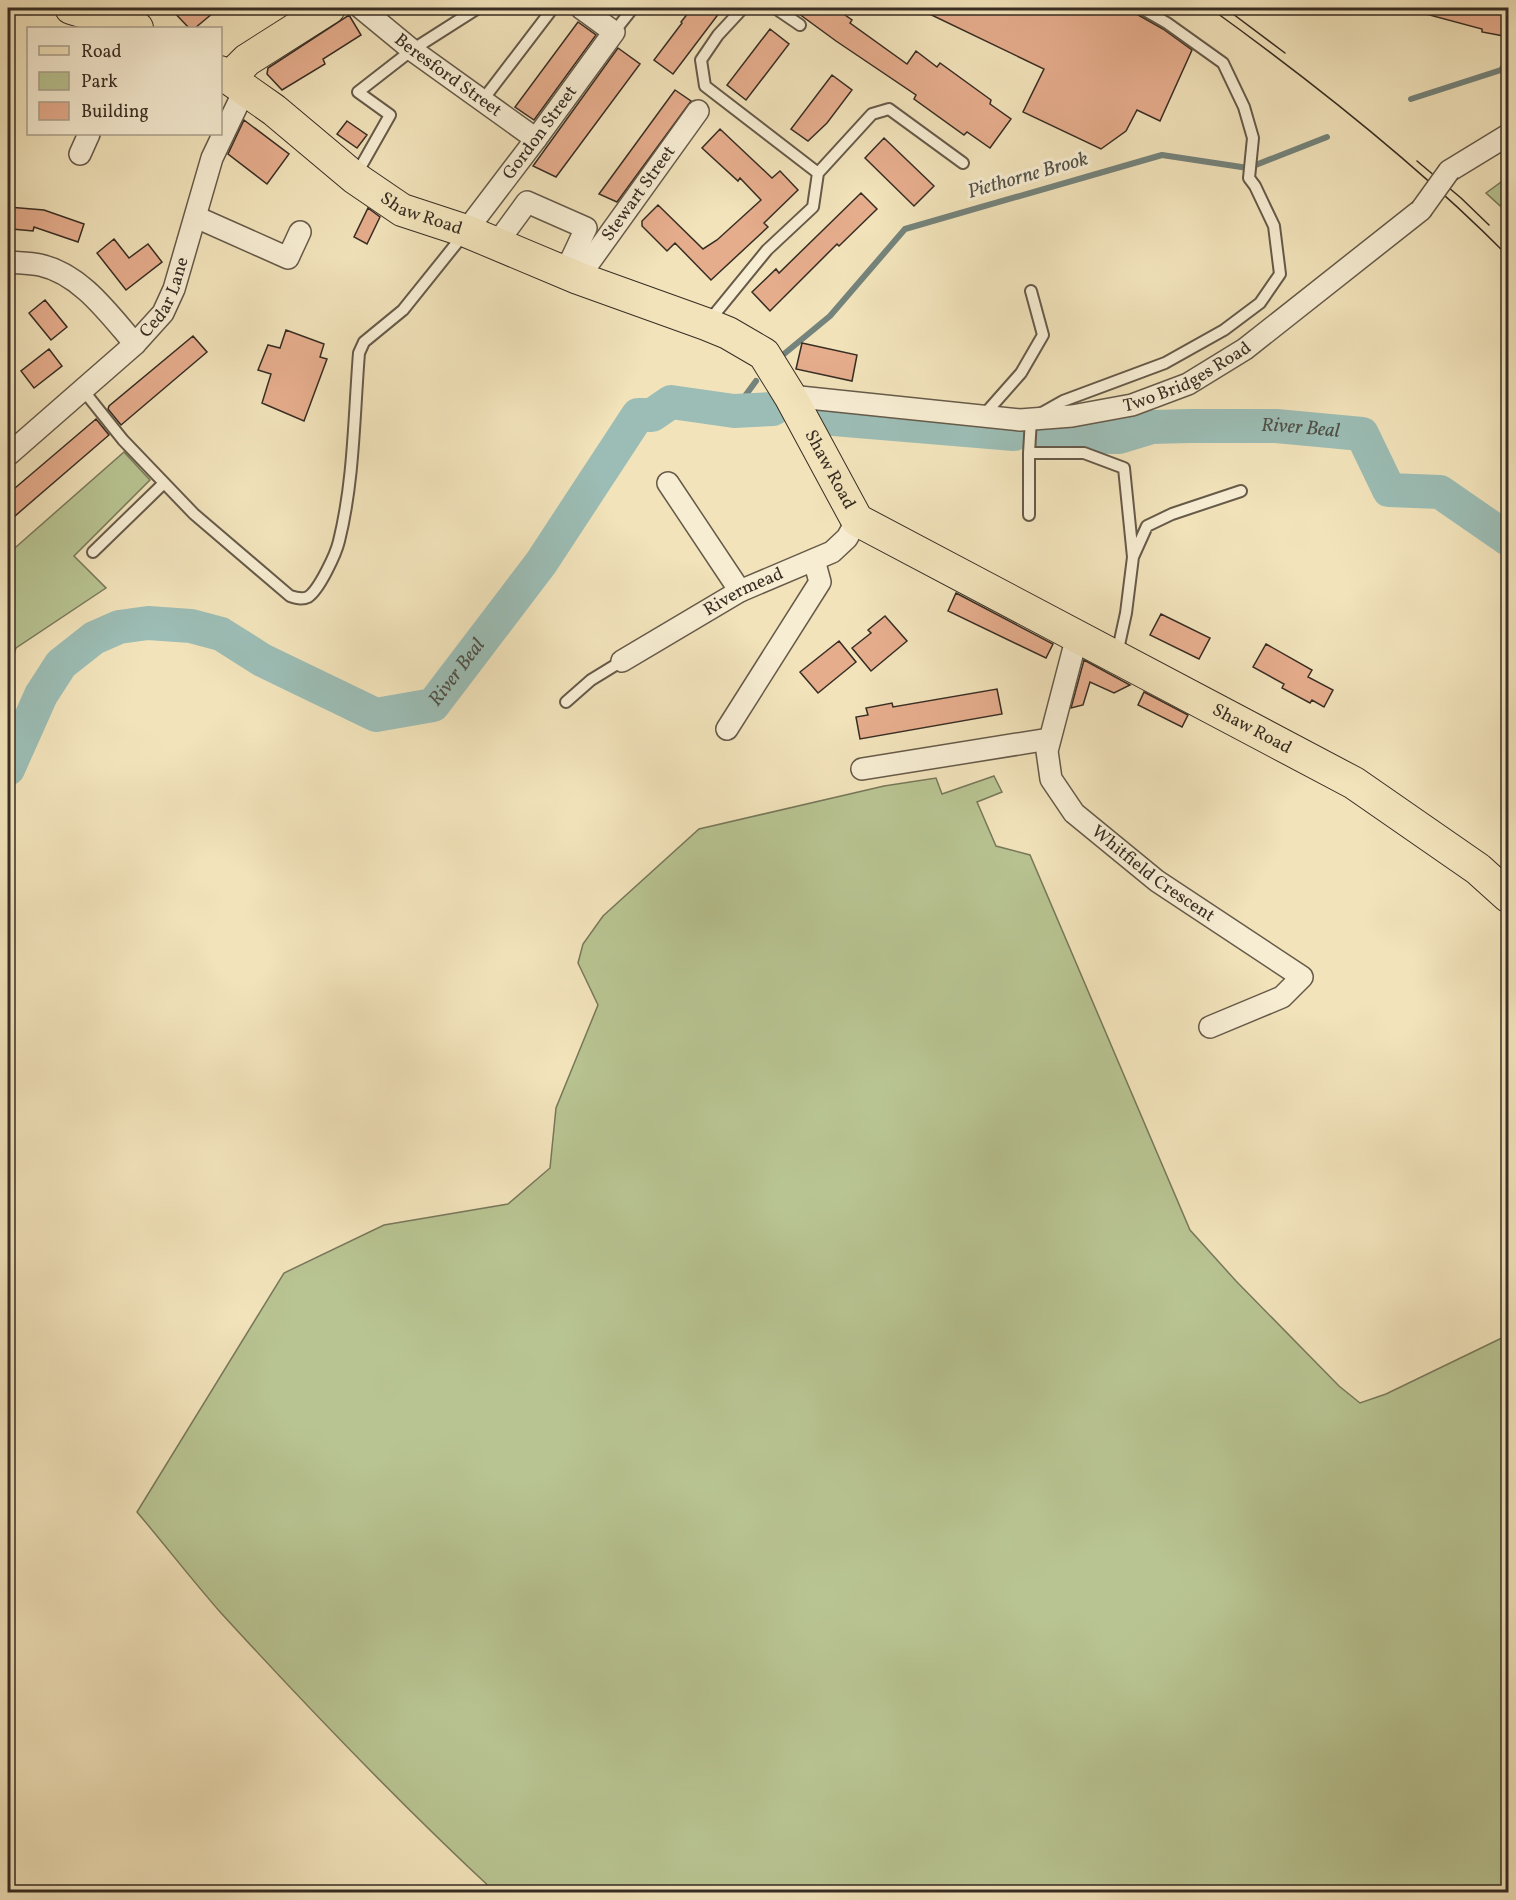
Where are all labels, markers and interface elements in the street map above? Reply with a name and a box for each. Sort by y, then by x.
legend [27,27,222,135]
street label: Beresford Street [389,28,507,123]
text: Road [81,40,122,65]
text: Park [81,70,118,95]
street label: Gordon Street [497,81,583,185]
text: Building [81,100,149,125]
street label: Stewart Street [596,141,682,246]
water label: Piethorne Brook [964,145,1092,207]
street label: Shaw Road [375,186,466,241]
street label: Cedar Lane [134,254,195,344]
street label: Two Bridges Road [1121,336,1257,419]
water label: River Beal [1261,412,1341,446]
street label: Shaw Road [798,425,861,514]
street label: Rivermead [699,561,787,622]
water label: River Beal [422,633,492,713]
street label: Shaw Road [1208,698,1296,760]
street label: Whitfield Crescent [1086,819,1220,928]

